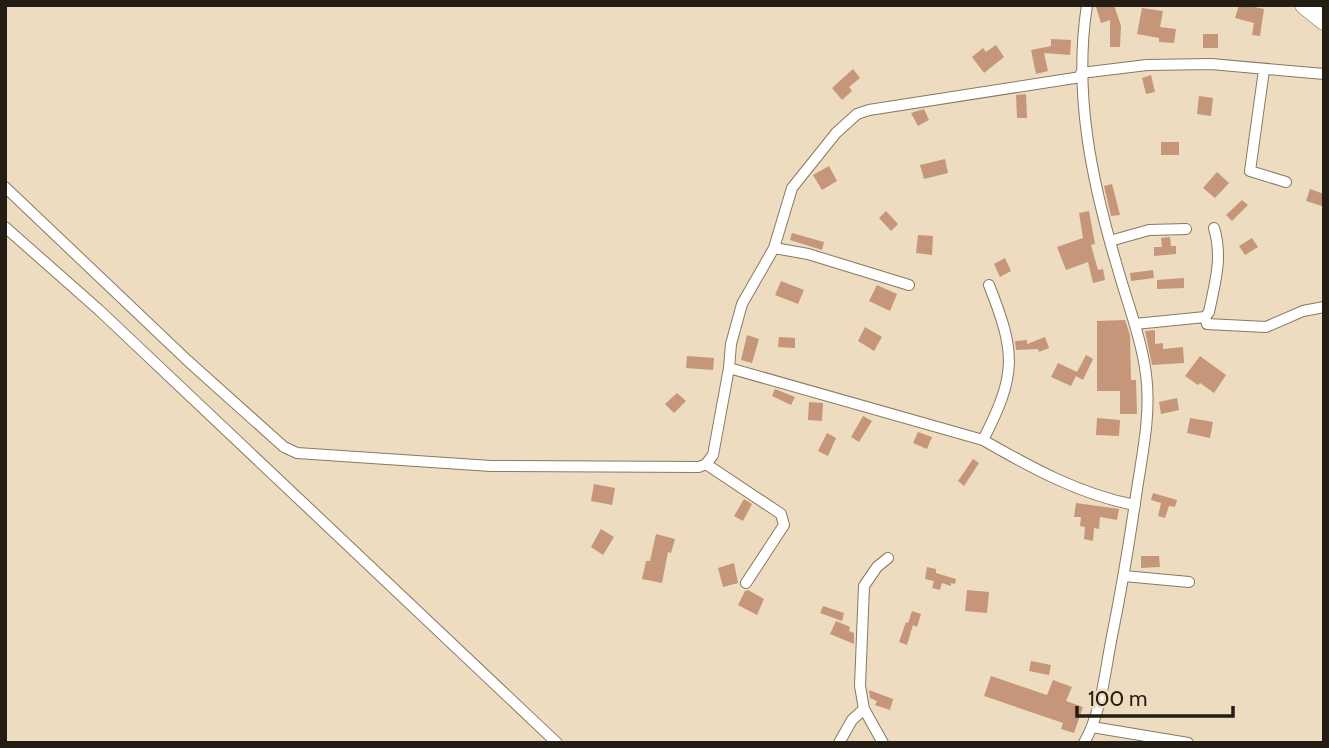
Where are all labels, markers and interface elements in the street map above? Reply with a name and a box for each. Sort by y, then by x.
scale bar [1077,674,1233,718]
text: 100 m [1088,686,1147,711]

